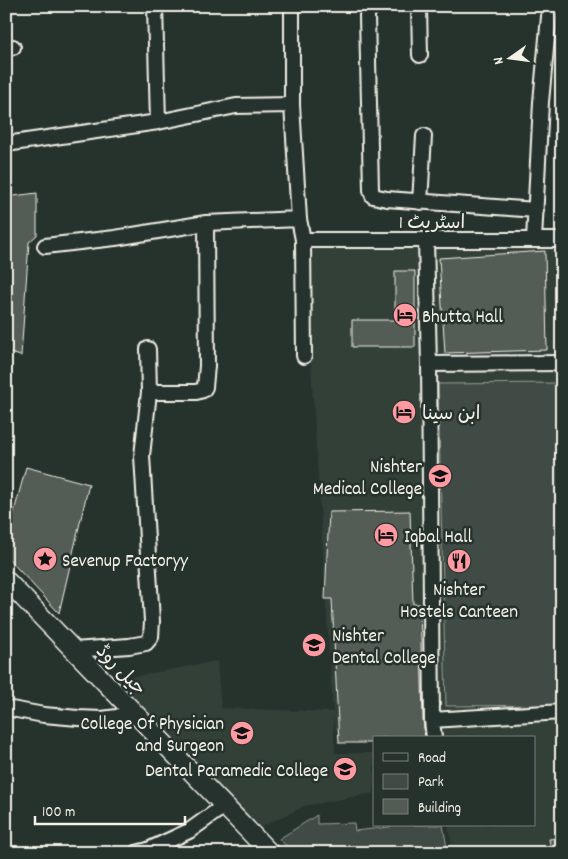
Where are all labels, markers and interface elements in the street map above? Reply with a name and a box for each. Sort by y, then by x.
north arrow [486,32,536,82]
text: N [489,55,510,66]
street label: اسٹریٹ 1 [399,211,465,238]
hotel icon: Bhutta Hall [392,302,418,328]
place label: Bhutta Hall [422,305,503,332]
hotel icon: ابن سینا [391,399,417,425]
place label: ابن سینا [422,402,480,429]
place label: Nishter Medical College [313,455,422,504]
school or university icon: Nishter Medical College [427,463,453,489]
hotel icon: Iqbal Hall [373,522,399,548]
place label: Iqbal Hall [404,525,473,552]
place icon: Sevenup Factoryy [32,546,58,572]
restaurant icon: Nishter Hostels Canteen [446,548,472,574]
place label: Sevenup Factoryy [62,549,188,576]
place label: Nishter Hostels Canteen [400,578,518,627]
place label: Nishter Dental College [332,624,436,673]
school or university icon: Nishter Dental College [301,632,327,658]
street label: جیل روڈ [88,640,151,703]
place label: College Of Physician and Surgeon [80,712,224,761]
school or university icon: College Of Physician and Surgeon [229,720,255,746]
legend [373,736,536,826]
text: Road [418,748,446,770]
school or university icon: Dental Paramedic College [332,756,358,782]
place label: Dental Paramedic College [145,759,328,786]
text: Park [418,772,444,794]
scale bar [35,794,185,826]
text: Building [418,798,461,820]
text: 100 m [42,802,75,824]

